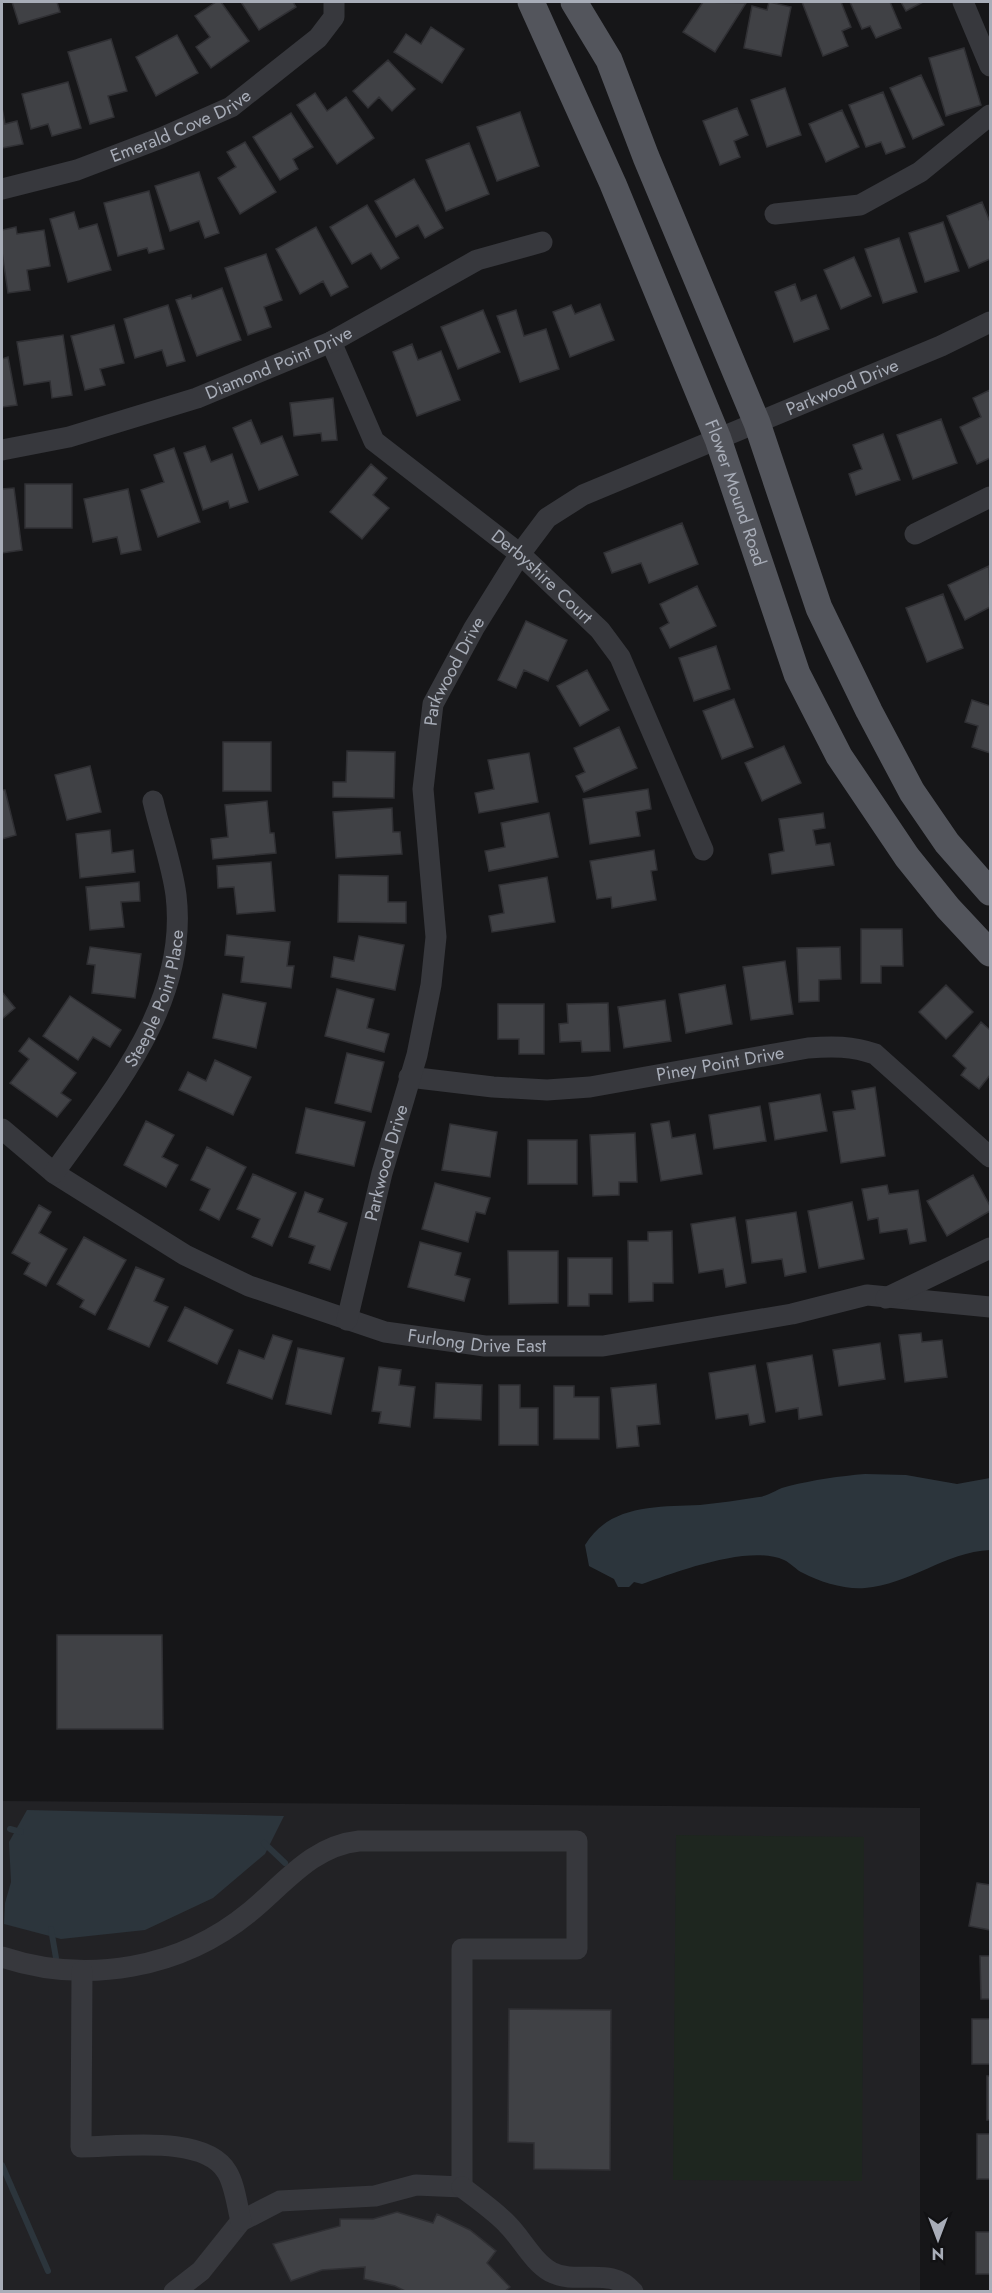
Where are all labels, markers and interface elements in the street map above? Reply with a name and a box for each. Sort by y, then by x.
street label: Emerald Cove Drive [107,83,257,169]
street label: Diamond Point Drive [201,320,357,406]
street label: Parkwood Drive [782,352,903,422]
street label: Flower Mound Road [698,415,773,570]
street label: Derbyshire Court [486,523,599,630]
street label: Parkwood Drive [418,611,491,727]
street label: Steeple Point Place [118,929,190,1072]
street label: Piney Point Drive [654,1040,786,1088]
street label: Parkwood Drive [358,1101,415,1224]
street label: Furlong Drive East [406,1322,547,1359]
north arrow [908,2209,968,2269]
text: N [932,2242,944,2265]

